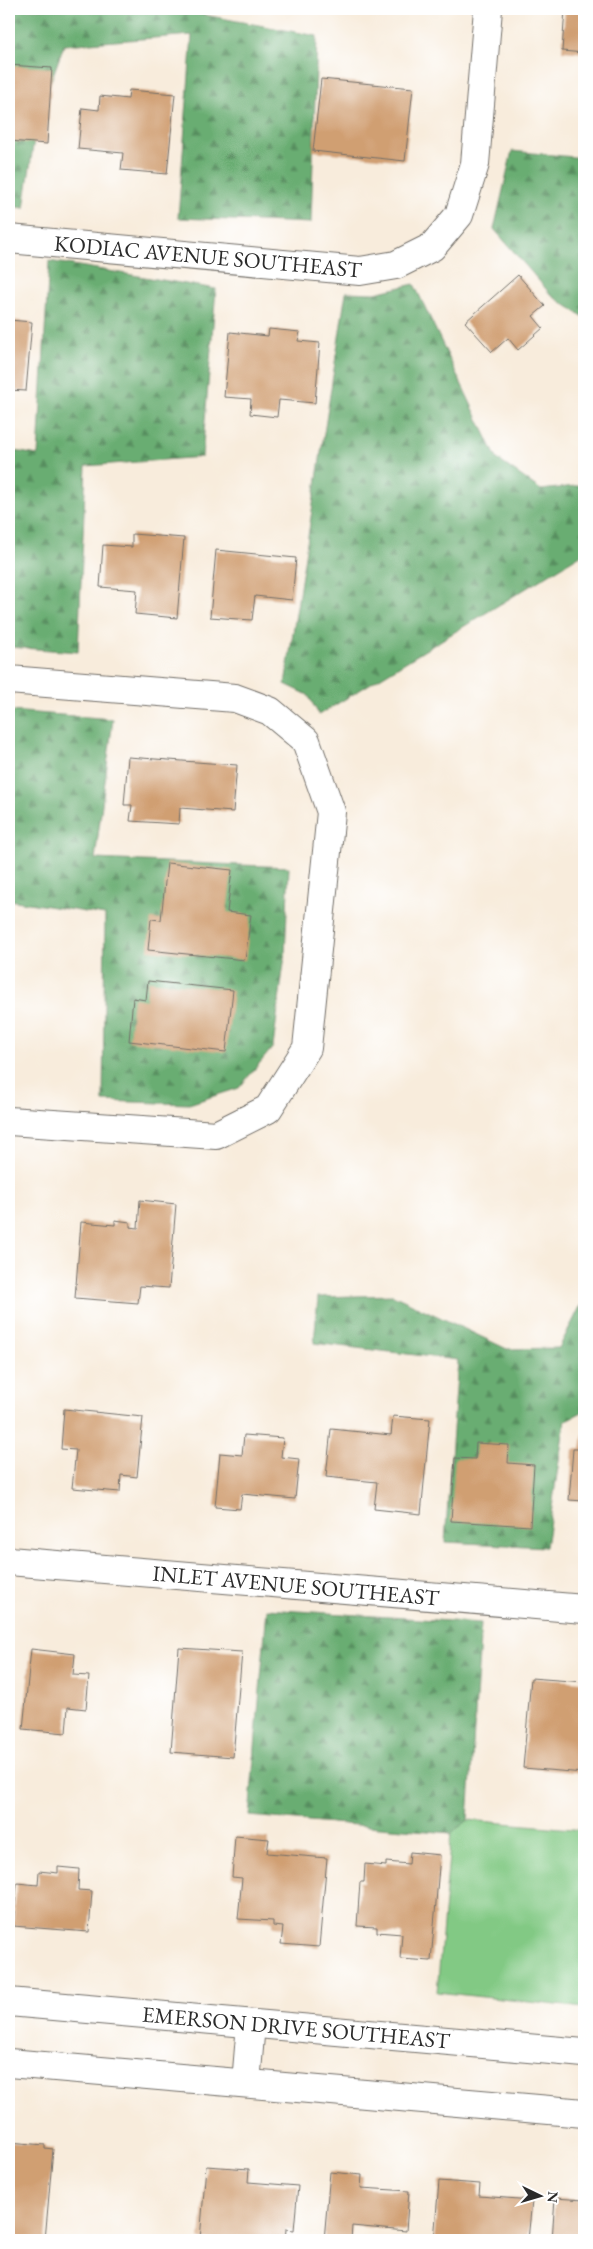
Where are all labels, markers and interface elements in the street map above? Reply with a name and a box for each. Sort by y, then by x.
street label: KODIAC AVENUE SOUTHEAST [53,229,363,284]
street label: INLET AVENUE SOUTHEAST [151,1559,441,1612]
street label: EMERSON DRIVE SOUTHEAST [141,2000,451,2055]
north arrow [516,2172,566,2222]
text: N [543,2191,562,2204]

